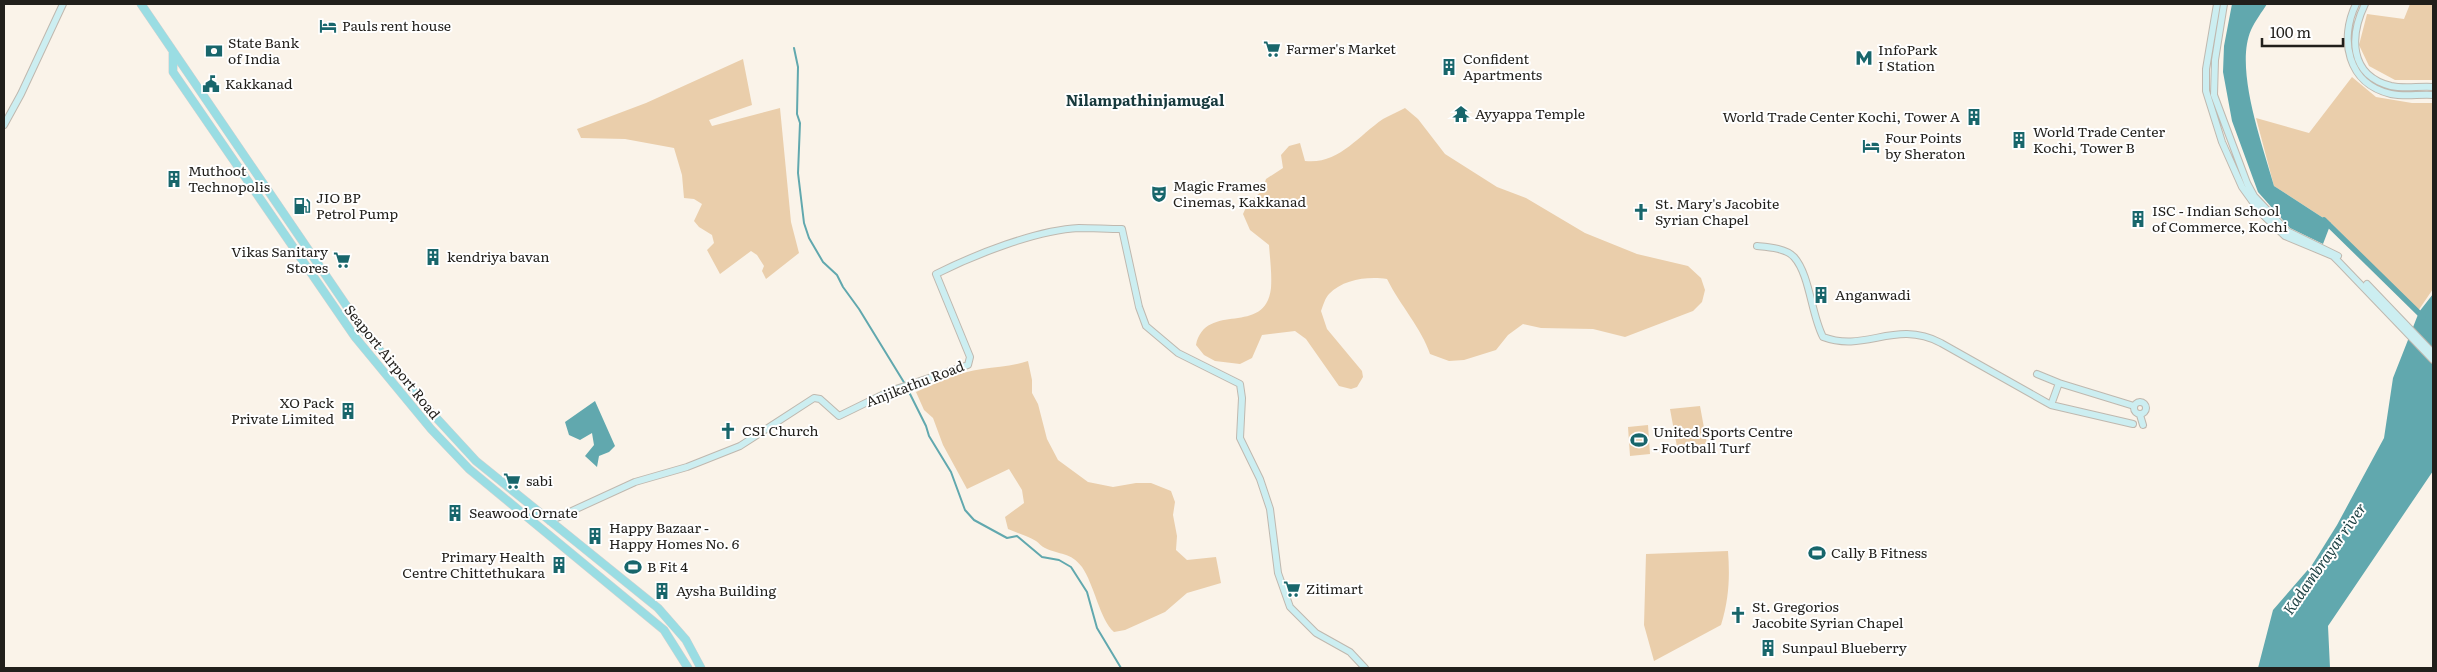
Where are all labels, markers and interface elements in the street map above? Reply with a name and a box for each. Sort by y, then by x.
place label: Pauls rent house [342,15,451,35]
scale bar [2262,15,2343,47]
hotel icon: Pauls rent house [318,16,338,36]
text: 100 m [2270,20,2311,43]
place label: State Bank of India [228,32,299,68]
place label: Farmer's Market [1286,38,1396,58]
supermarket icon: Farmer's Market [1262,39,1282,59]
place label: InfoPark I Station [1878,39,1938,75]
bank icon: State Bank of India [204,41,224,61]
place label: Confident Apartments [1463,48,1542,84]
metro station icon: InfoPark I Station [1854,48,1874,68]
building icon: Confident Apartments [1439,57,1459,77]
place label: Kakkanad [225,73,293,93]
public building icon: Kakkanad [201,74,221,94]
district label: Nilampathinjamugal [1066,88,1225,111]
place label: Ayyappa Temple [1475,103,1585,123]
temple icon: Ayyappa Temple [1451,104,1471,124]
place label: World Trade Center Kochi, Tower A [1722,106,1961,126]
building icon: World Trade Center Kochi, Tower A [1964,107,1984,127]
place label: World Trade Center Kochi, Tower B [2033,121,2165,157]
place label: Four Points by Sheraton [1885,127,1966,163]
building icon: World Trade Center Kochi, Tower B [2009,130,2029,150]
hotel icon: Four Points by Sheraton [1861,136,1881,156]
place label: Muthoot Technopolis [188,160,270,196]
building icon: Muthoot Technopolis [164,169,184,189]
place label: Magic Frames Cinemas, Kakkanad [1173,175,1307,211]
theatre icon: Magic Frames Cinemas, Kakkanad [1149,184,1169,204]
place label: JIO BP Petrol Pump [316,187,398,223]
place label: St. Mary's Jacobite Syrian Chapel [1655,193,1779,229]
fuel station icon: JIO BP Petrol Pump [292,196,312,216]
place label: ISC - Indian School of Commerce, Kochi [2152,200,2288,236]
church icon: St. Mary's Jacobite Syrian Chapel [1631,202,1651,222]
building icon: ISC - Indian School of Commerce, Kochi [2128,209,2148,229]
place label: Vikas Sanitary Stores [231,241,329,277]
place label: kendriya bavan [447,246,550,266]
building icon: kendriya bavan [423,247,443,267]
supermarket icon: Vikas Sanitary Stores [332,250,352,270]
place label: Anganwadi [1835,284,1911,304]
building icon: Anganwadi [1811,285,1831,305]
street label: Seaport Airport Road [340,300,446,423]
street label: Anjikathu Road [863,355,967,411]
place label: XO Pack Private Limited [231,392,334,428]
building icon: XO Pack Private Limited [338,401,358,421]
place label: CSI Church [742,420,819,440]
church icon: CSI Church [718,421,738,441]
place label: United Sports Centre - Football Turf [1653,421,1793,457]
sports icon: United Sports Centre - Football Turf [1629,430,1649,450]
place label: sabi [526,470,553,490]
supermarket icon: sabi [502,471,522,491]
water label: Kadambrayar river [2276,497,2371,619]
place label: Seawood Ornate [469,502,578,522]
building icon: Seawood Ornate [445,503,465,523]
place label: Happy Bazaar - Happy Homes No. 6 [609,517,740,553]
building icon: Happy Bazaar - Happy Homes No. 6 [585,526,605,546]
place label: Cally B Fitness [1831,542,1927,562]
sports icon: Cally B Fitness [1807,543,1827,563]
place label: Primary Health Centre Chittethukara [402,546,545,582]
building icon: Primary Health Centre Chittethukara [549,555,569,575]
place label: B Fit 4 [647,556,688,576]
sports icon: B Fit 4 [623,557,643,577]
place label: Zitimart [1306,578,1363,598]
supermarket icon: Zitimart [1282,579,1302,599]
place label: Aysha Building [676,580,777,600]
building icon: Aysha Building [652,581,672,601]
place label: St. Gregorios Jacobite Syrian Chapel [1752,596,1904,632]
church icon: St. Gregorios Jacobite Syrian Chapel [1728,605,1748,625]
place label: Sunpaul Blueberry [1782,637,1908,657]
building icon: Sunpaul Blueberry [1758,638,1778,658]

